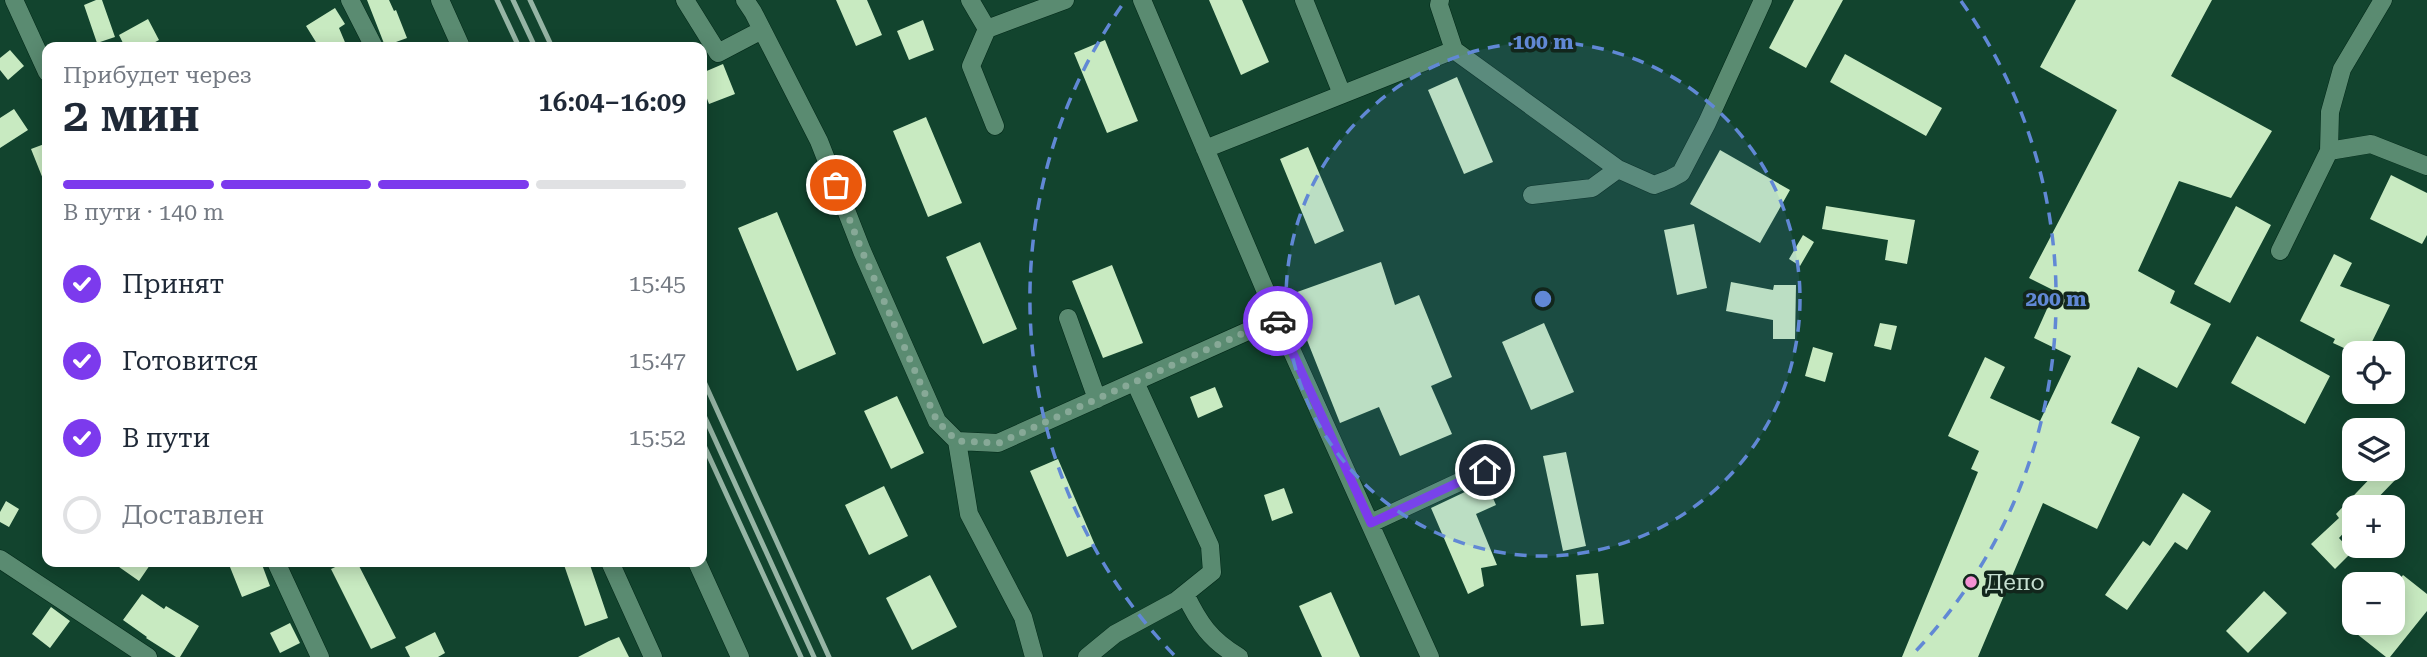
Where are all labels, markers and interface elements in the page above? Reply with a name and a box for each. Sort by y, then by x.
text: 100 m [1513,30,1573,54]
text: Прибудет через [63,62,252,89]
text: 16:04–16:09 [538,87,686,117]
text: 2 мин [63,88,200,142]
pin [806,155,866,215]
icon: bag [817,166,855,204]
text: В пути · 140 m [63,199,224,226]
icon: check [63,265,101,303]
text: Принят [122,269,224,299]
text: 15:45 [629,270,686,297]
courier [1243,286,1313,356]
centre of rings [1531,287,1555,311]
text: 200 m [2026,287,2086,311]
icon: car [1259,302,1297,340]
map controls [2342,341,2405,635]
button: locate [2342,341,2405,404]
icon: check [63,342,101,380]
text: Готовится [122,346,258,376]
text: 15:47 [629,347,686,374]
button: layers [2342,418,2405,481]
icon: check [63,419,101,457]
text: В пути [122,423,210,453]
text: 15:52 [629,424,686,451]
pin [1455,440,1515,500]
icon: home [1466,451,1504,489]
button: + [2342,495,2405,558]
text: Доставлен [122,500,264,530]
place label: Депо [1985,569,2045,596]
button: − [2342,572,2405,635]
marker: Депо [1963,574,1979,590]

